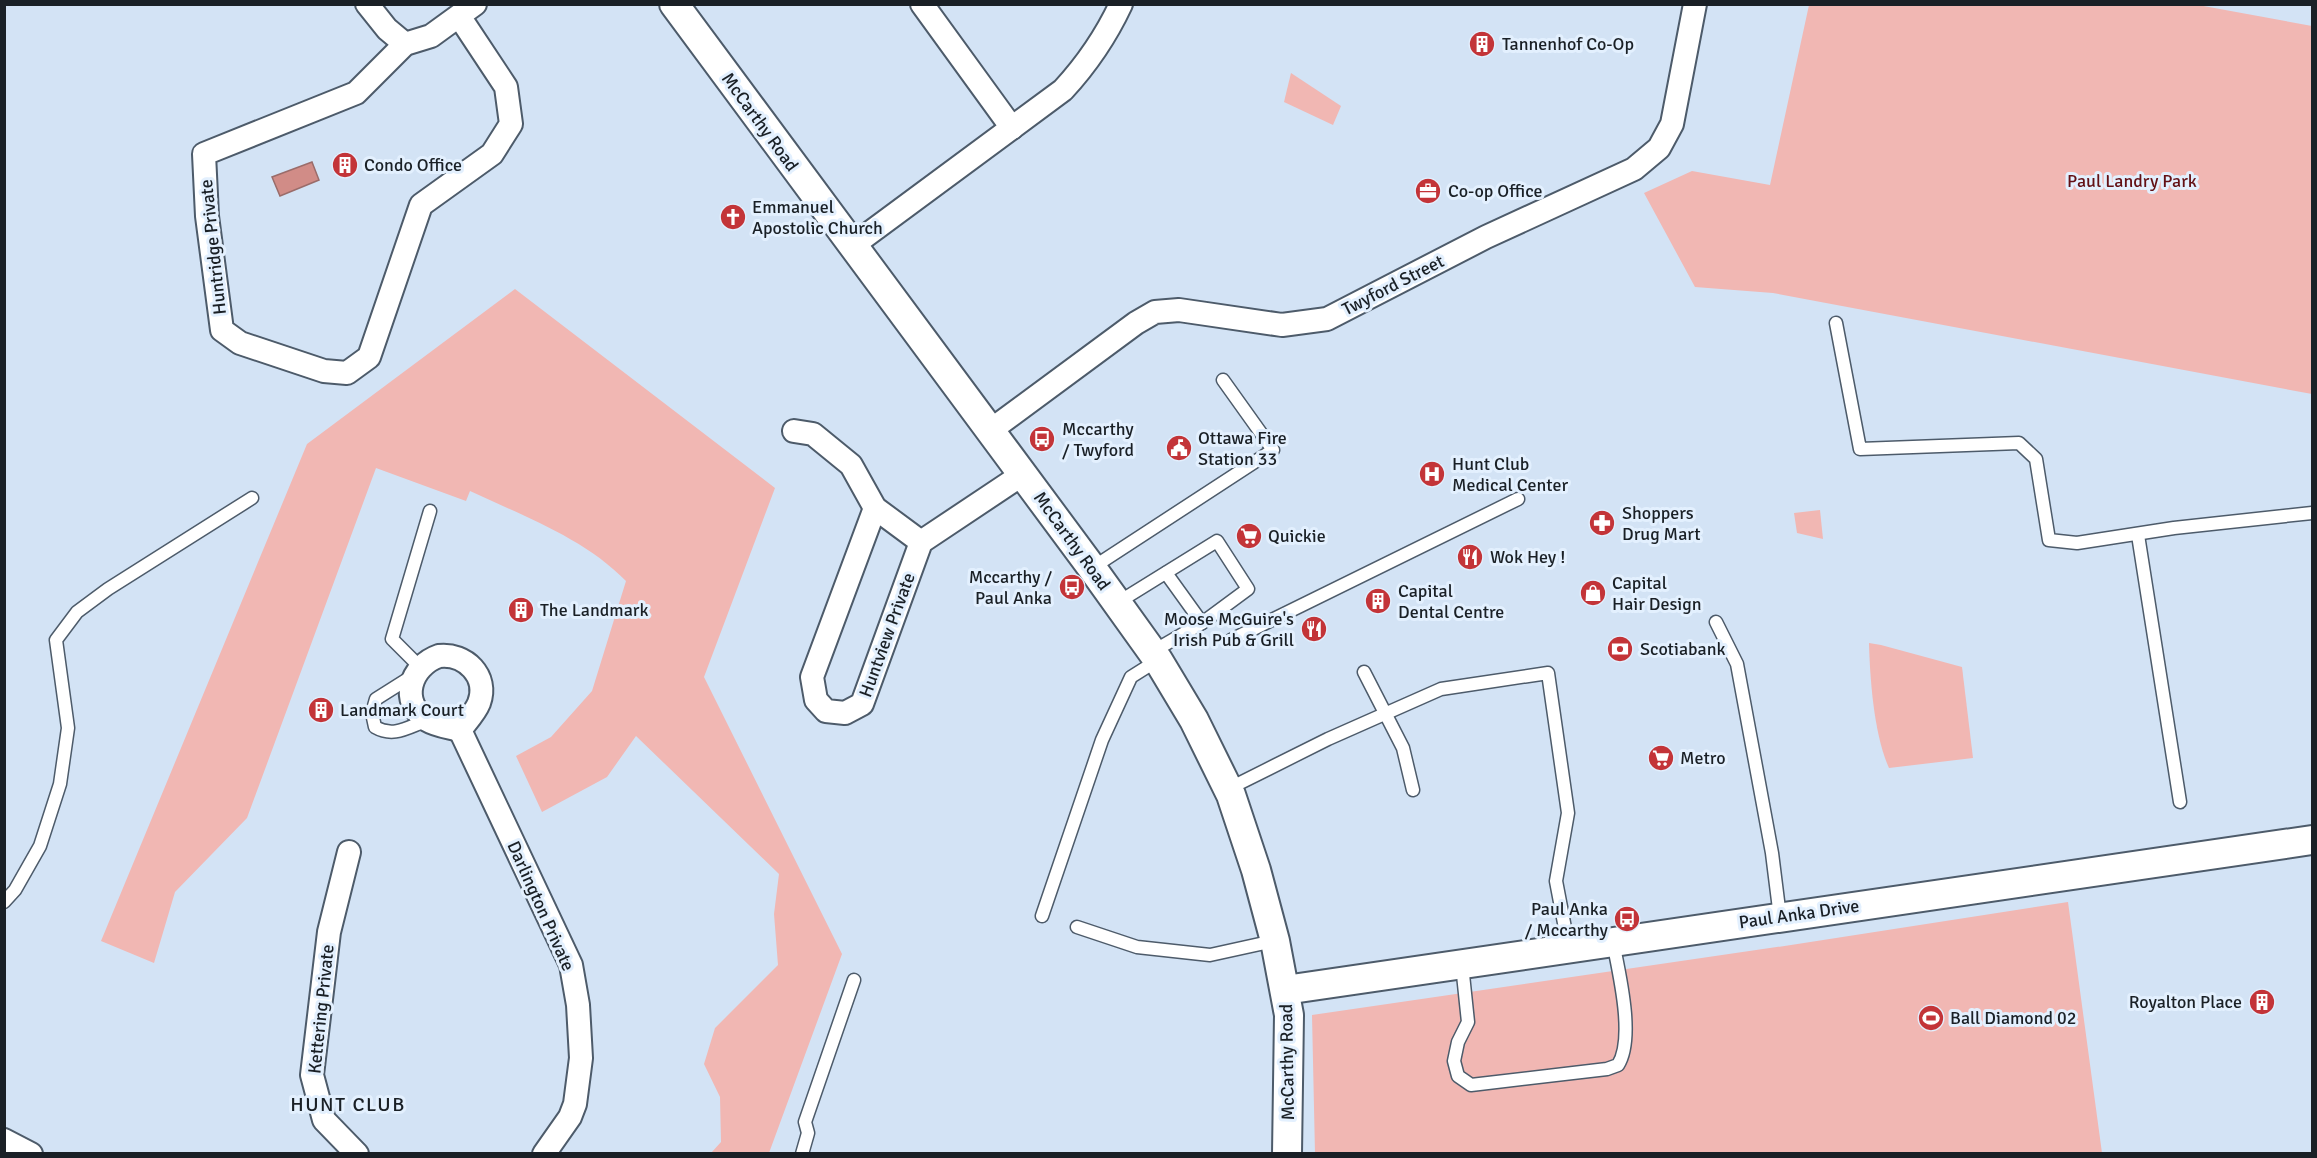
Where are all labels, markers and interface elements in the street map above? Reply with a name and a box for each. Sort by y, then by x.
building icon: Tannenhof Co-Op [1467,29,1497,59]
place label: Tannenhof Co-Op [1502,33,1634,55]
street label: McCarthy Road [717,68,803,176]
building icon: Condo Office [330,150,360,180]
place label: Condo Office [364,154,462,176]
park label: Paul Landry Park [2067,170,2197,192]
office icon: Co-op Office [1413,176,1443,206]
street label: Huntridge Private [195,178,231,316]
place label: Co-op Office [1448,180,1543,202]
place label: Emmanuel Apostolic Church [752,196,883,239]
church icon: Emmanuel Apostolic Church [718,202,748,232]
street label: Twyford Street [1338,250,1448,320]
place label: Mccarthy / Twyford [1062,418,1134,461]
bus stop icon: Mccarthy / Twyford [1027,424,1057,454]
place label: Ottawa Fire Station 33 [1198,427,1287,470]
public building icon: Ottawa Fire Station 33 [1164,433,1194,463]
place label: Hunt Club Medical Center [1452,453,1568,496]
hospital icon: Hunt Club Medical Center [1417,459,1447,489]
street label: McCarthy Road [1029,487,1115,595]
place label: Shoppers Drug Mart [1622,502,1701,545]
pharmacy icon: Shoppers Drug Mart [1587,508,1617,538]
supermarket icon: Quickie [1234,521,1264,551]
place label: Quickie [1268,525,1326,547]
restaurant icon: Wok Hey ! [1455,542,1485,572]
place label: Wok Hey ! [1490,546,1565,568]
place label: Mccarthy / Paul Anka [969,566,1052,609]
street label: Huntview Private [854,570,920,700]
bus stop icon: Mccarthy / Paul Anka [1057,572,1087,602]
place label: Capital Hair Design [1612,572,1702,615]
shop icon: Capital Hair Design [1578,578,1608,608]
place label: Capital Dental Centre [1398,580,1504,623]
building icon: Capital Dental Centre [1363,586,1393,616]
building icon: The Landmark [506,595,536,625]
place label: The Landmark [540,599,648,621]
place label: Moose McGuire's Irish Pub & Grill [1164,608,1294,651]
restaurant icon: Moose McGuire's Irish Pub & Grill [1299,614,1329,644]
bank icon: Scotiabank [1605,634,1635,664]
place label: Scotiabank [1640,638,1726,660]
building icon: Landmark Court [306,695,336,725]
place label: Landmark Court [340,699,464,721]
supermarket icon: Metro [1646,743,1676,773]
place label: Metro [1680,747,1726,769]
street label: Darlington Private [503,838,579,974]
street label: Paul Anka Drive [1737,895,1861,933]
place label: Paul Anka / Mccarthy [1525,898,1609,941]
bus stop icon: Paul Anka / Mccarthy [1612,904,1642,934]
street label: Kettering Private [303,943,339,1075]
building icon: Royalton Place [2247,987,2277,1017]
place label: Royalton Place [2129,991,2242,1013]
sports icon: Ball Diamond 02 [1916,1003,1946,1033]
street label: McCarthy Road [1275,1004,1299,1120]
place label: Ball Diamond 02 [1950,1007,2076,1029]
district label: HUNT CLUB [290,1092,406,1117]

